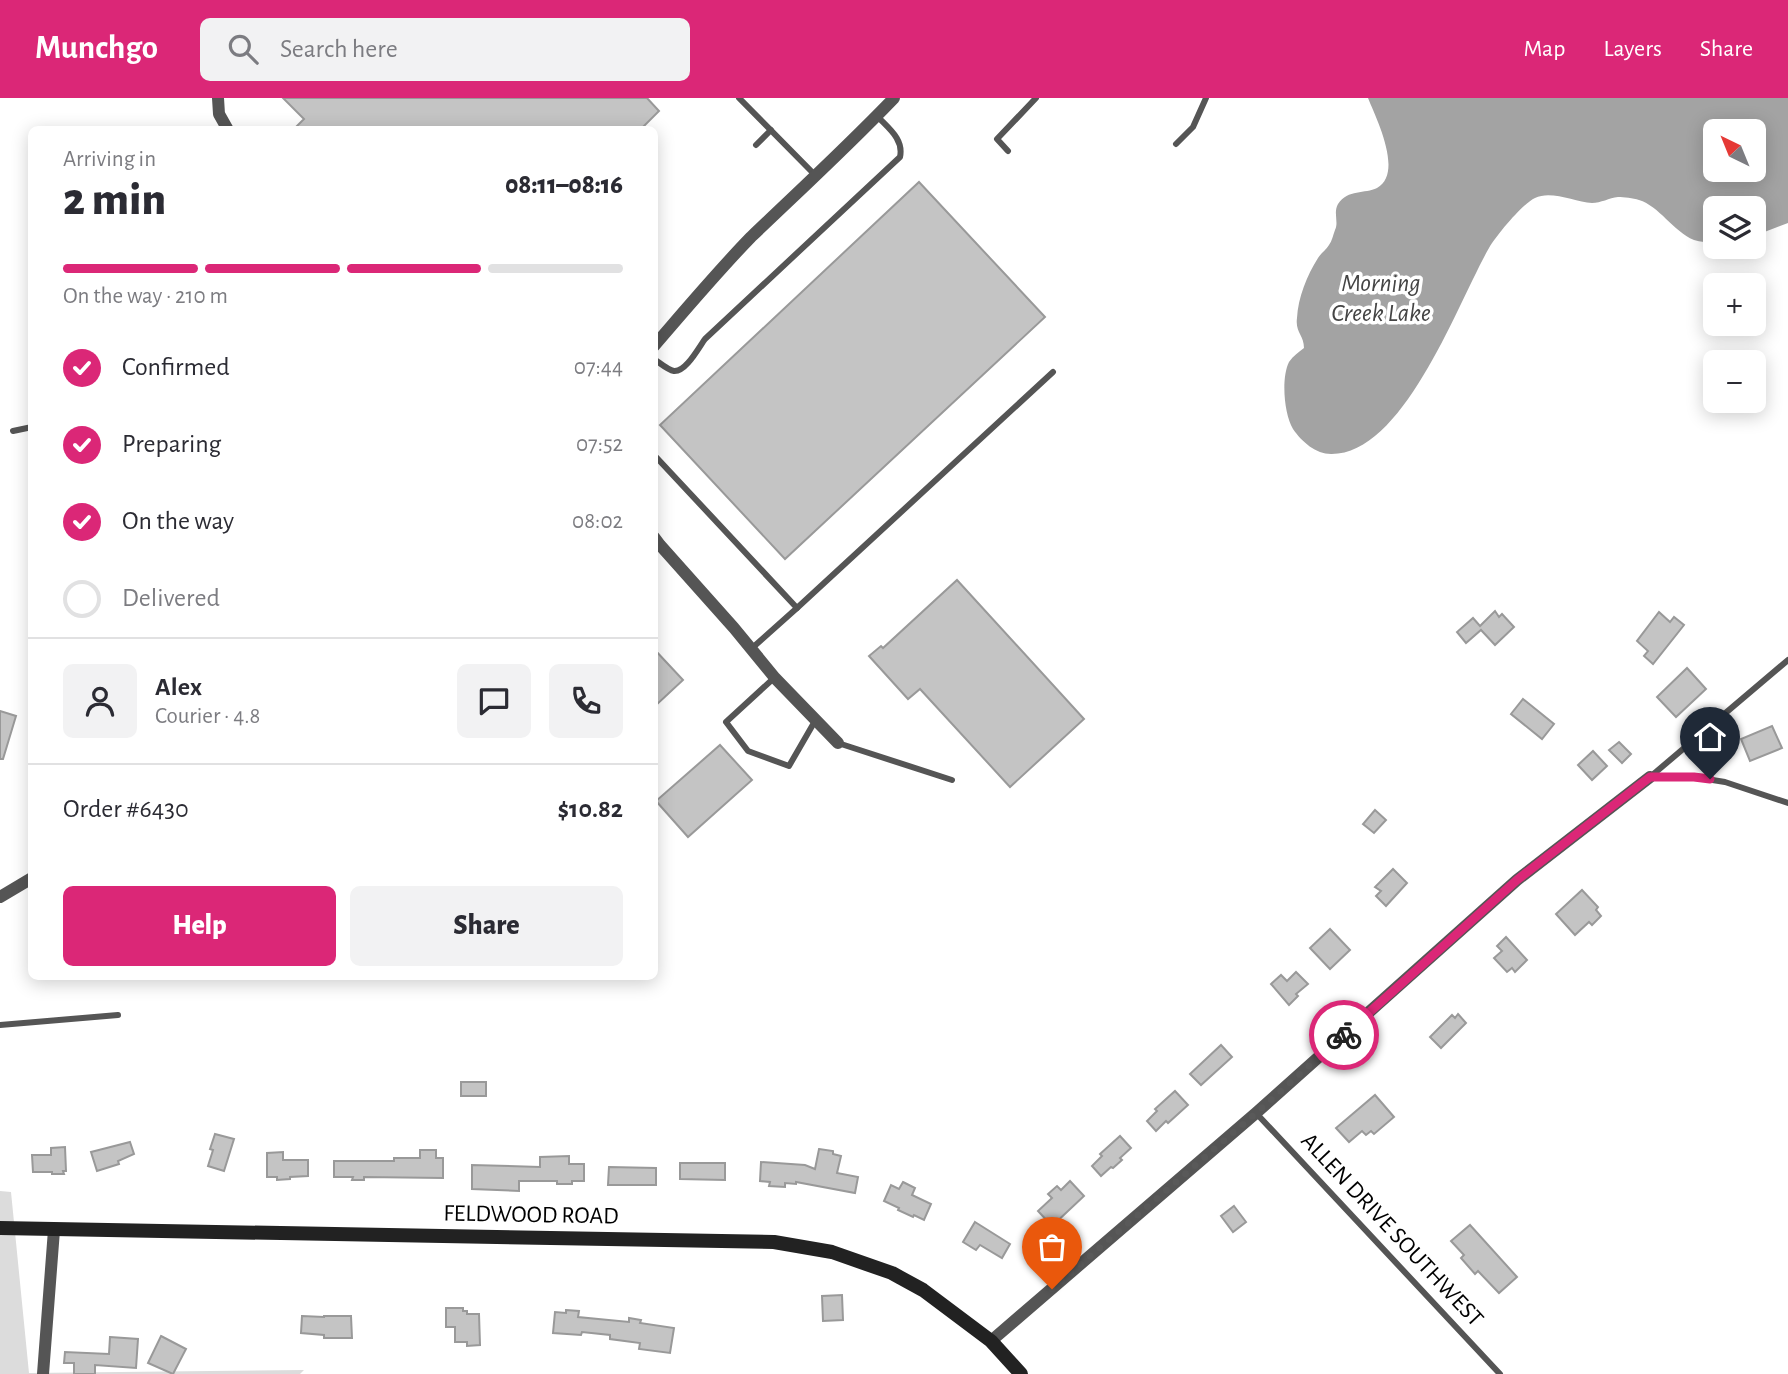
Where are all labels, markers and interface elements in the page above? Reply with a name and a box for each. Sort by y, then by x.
search box [200,18,690,81]
icon: search [224,30,262,68]
text: Munchgo [35,32,158,65]
text: Search here [280,36,398,62]
text: Map [1523,37,1565,61]
text: Layers [1603,37,1662,61]
text: Share [1700,37,1753,61]
north arrow [1703,119,1766,182]
map controls [1703,119,1766,413]
text: Arriving in [63,148,156,171]
text: 08:11–08:16 [505,172,623,198]
text: 2 min [63,177,166,223]
button: layers [1703,196,1766,259]
water label: Morning Creek Lake [1331,270,1431,326]
button: + [1703,273,1766,336]
text: On the way · 210 m [63,285,228,308]
icon: check [63,349,101,387]
button: − [1703,350,1766,413]
text: Confirmed [122,354,230,380]
text: 07:44 [574,356,623,379]
icon: check [63,426,101,464]
text: Preparing [122,431,221,457]
text: 07:52 [576,433,623,456]
icon: check [63,503,101,541]
text: On the way [122,508,234,534]
text: 08:02 [572,510,623,533]
text: Delivered [122,585,220,611]
button: person [63,664,137,738]
button: chat [457,664,531,738]
button: phone [549,664,623,738]
text: Alex [155,674,202,700]
text: Courier · 4.8 [155,705,260,728]
pin [1680,707,1740,779]
icon: home [1691,718,1729,756]
text: Order #6430 [63,796,189,822]
text: $10.82 [557,796,623,822]
button: Help [63,886,336,966]
button: Share [350,886,623,966]
courier [1309,1000,1379,1070]
icon: bike [1325,1016,1363,1054]
street label: ALLEN DRIVE SOUTHWEST [1296,1129,1488,1332]
street label: FELDWOOD ROAD [443,1201,619,1229]
pin [1022,1217,1082,1289]
icon: bag [1033,1228,1071,1266]

